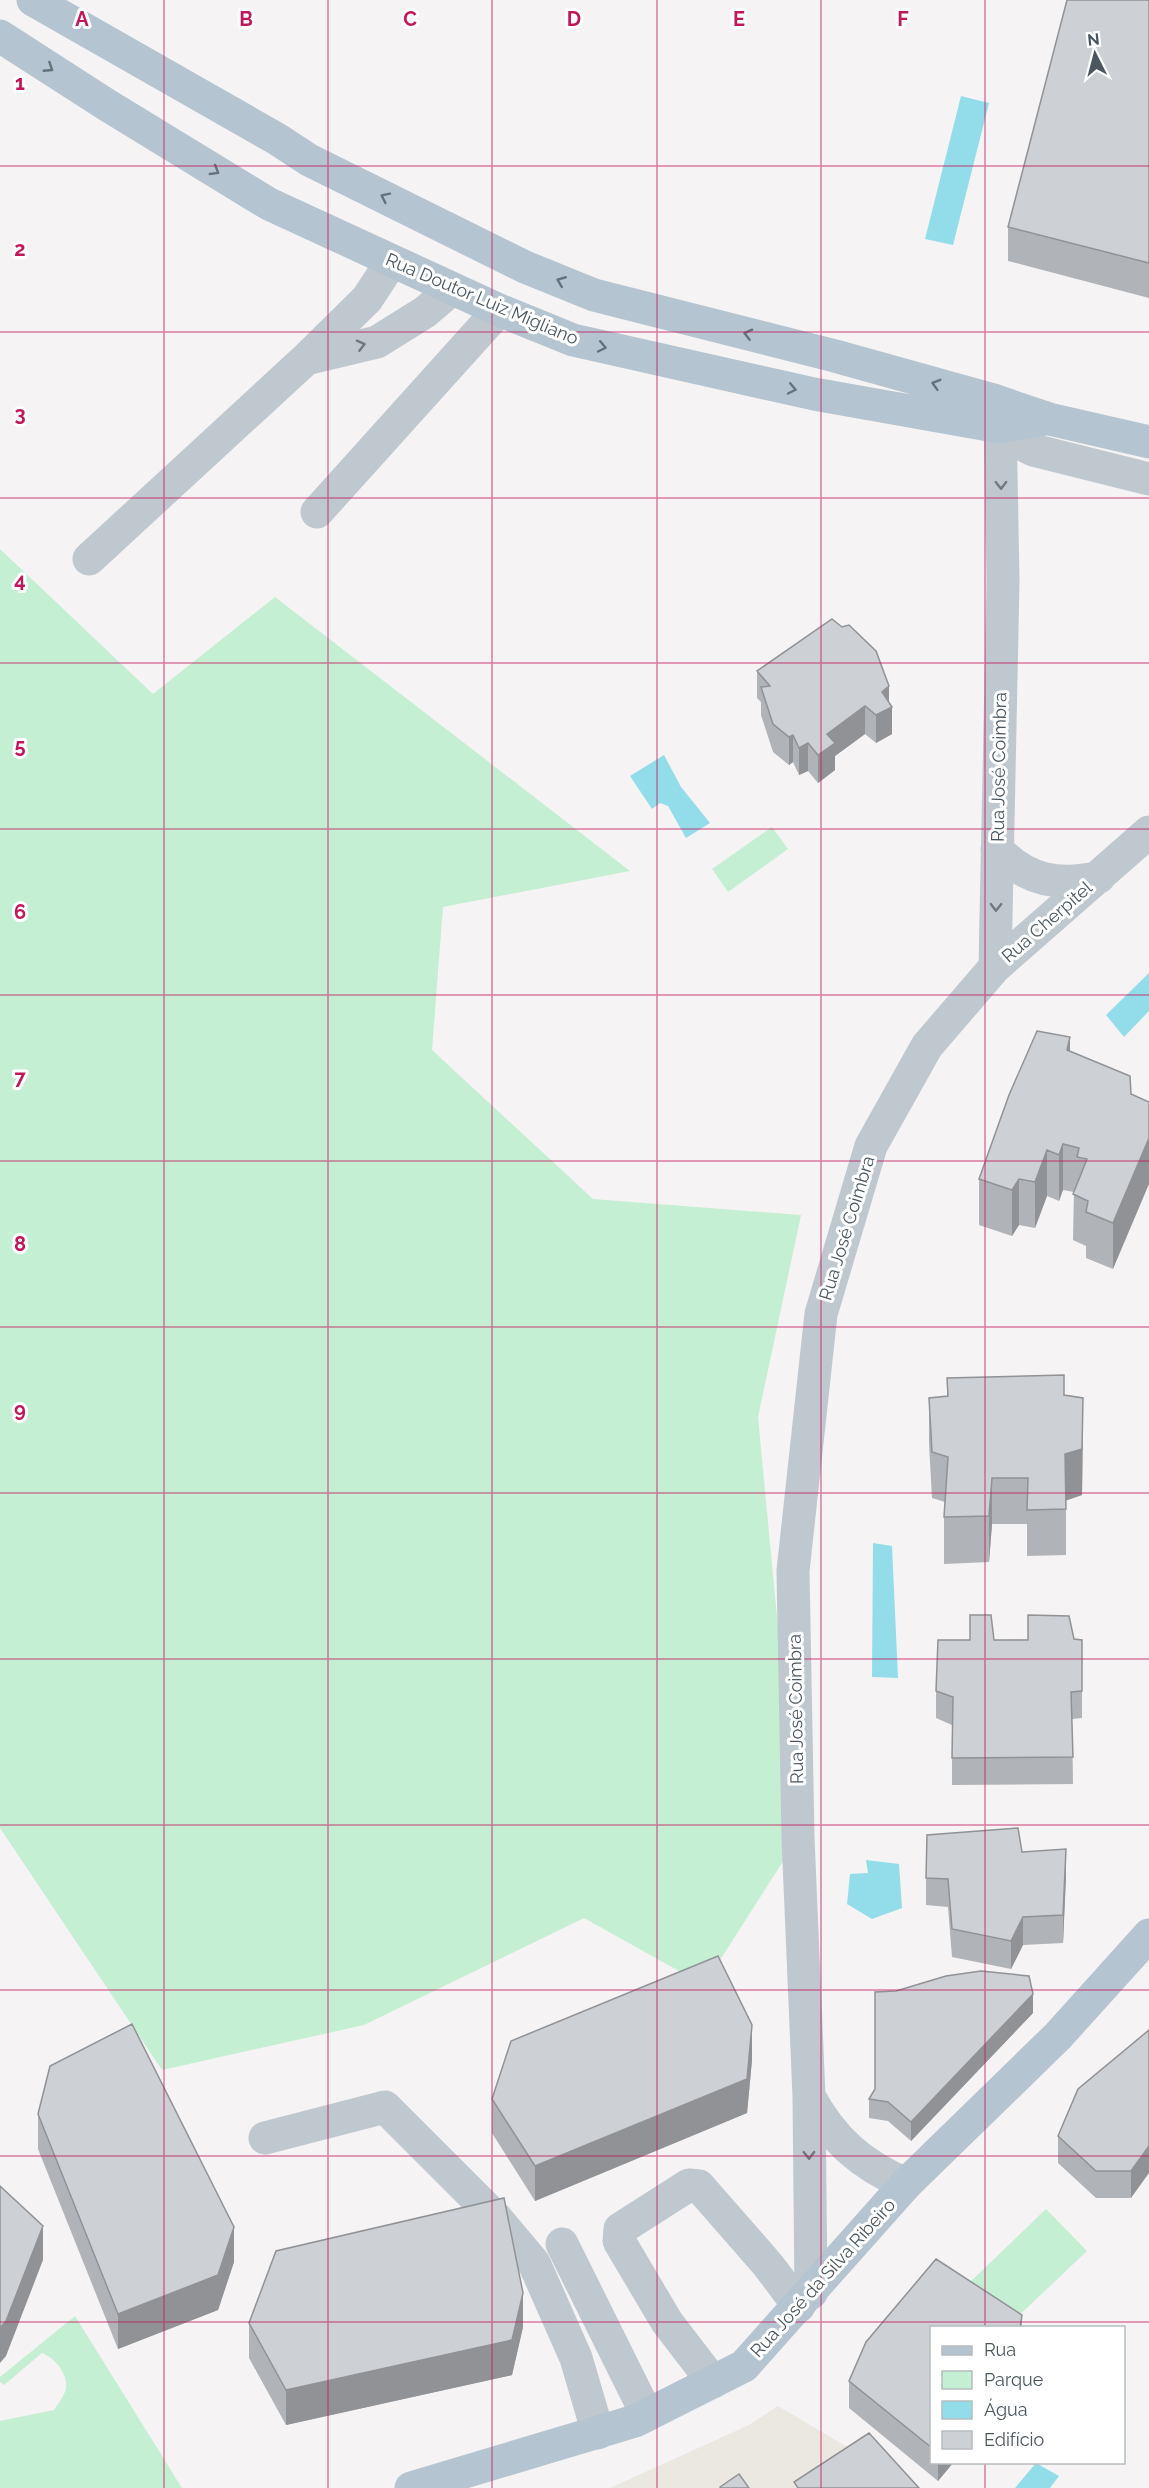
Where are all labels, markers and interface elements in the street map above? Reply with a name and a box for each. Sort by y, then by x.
text: A [75,7,89,31]
text: B [239,7,253,31]
text: C [403,7,417,31]
text: D [567,7,581,31]
text: E [733,7,745,31]
text: F [897,7,909,31]
north arrow [1065,24,1125,84]
text: N [1086,29,1101,50]
one-way arrow [42,61,53,72]
text: 1 [15,71,25,95]
one-way arrow [209,163,219,175]
one-way arrow [380,193,391,205]
text: 2 [14,237,26,261]
street label: Rua Doutor Luiz Migliano [383,248,582,349]
one-way arrow [556,276,567,288]
one-way arrow [743,328,753,341]
one-way arrow [596,339,606,352]
one-way arrow [356,340,366,353]
one-way arrow [932,379,942,391]
one-way arrow [787,382,797,395]
text: 3 [14,402,26,426]
one-way arrow [995,481,1007,490]
text: 4 [14,568,26,592]
street label: Rua José Coimbra [987,692,1010,842]
text: 5 [14,734,26,758]
street label: Rua Cherpitel [997,877,1096,967]
text: 6 [14,900,26,924]
one-way arrow [989,903,1002,912]
text: 7 [14,1066,26,1090]
street label: Rua José Coimbra [815,1153,878,1303]
text: 8 [14,1232,26,1256]
text: 9 [14,1398,26,1422]
street label: Rua José Coimbra [784,1634,807,1784]
one-way arrow [803,2150,816,2159]
street label: Rua José da Silva Ribeiro [746,2194,900,2361]
legend [930,2326,1125,2464]
text: Rua [984,2339,1016,2360]
text: Parque [984,2369,1044,2390]
text: Água [984,2398,1028,2420]
text: Edifício [984,2429,1044,2450]

